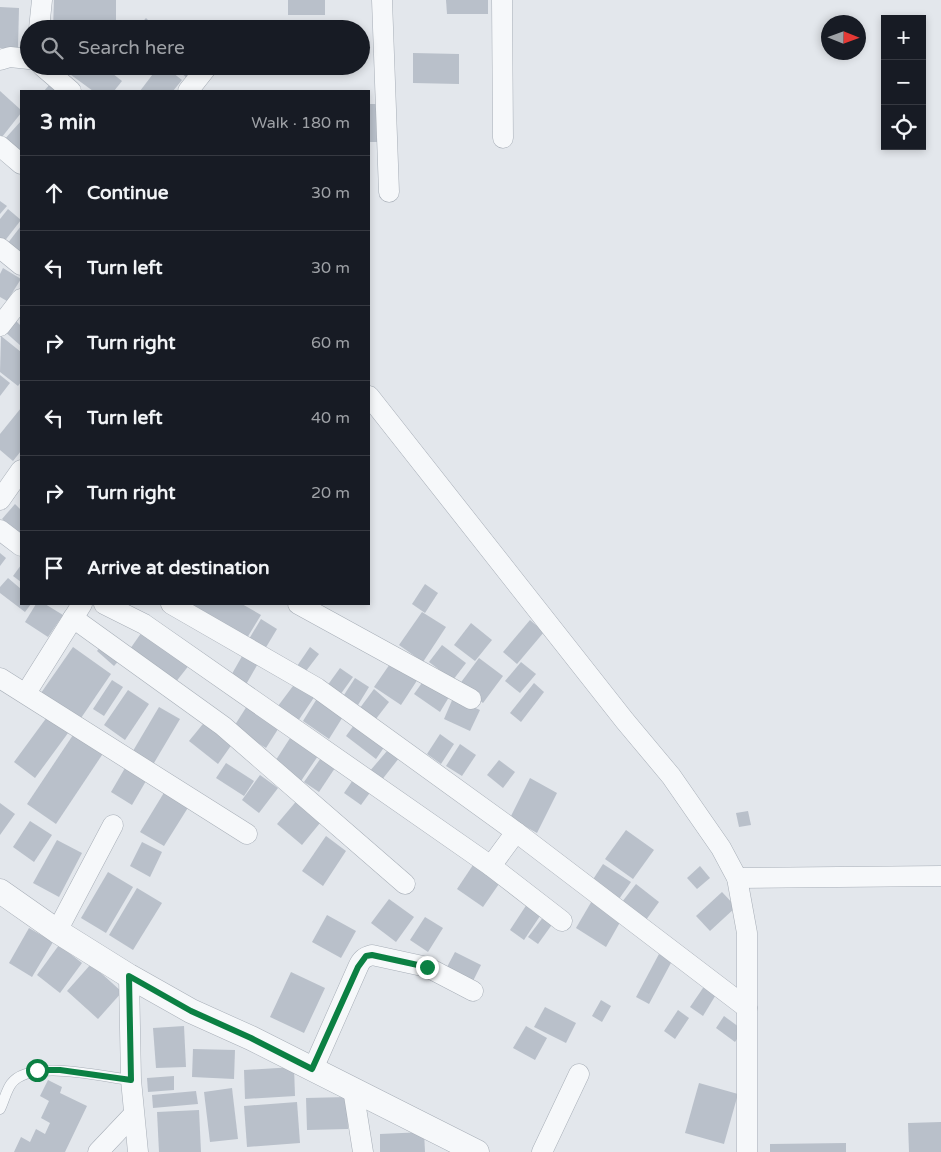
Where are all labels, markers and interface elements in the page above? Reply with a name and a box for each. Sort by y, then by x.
north arrow [821,15,866,60]
map controls [881,15,926,150]
button: + [881,15,926,60]
search box [20,20,370,75]
icon: search [38,34,66,62]
text: Search here [78,37,185,59]
button: − [881,60,926,105]
button: locate [881,105,926,150]
text: 3 min [40,110,96,135]
text: Walk · 180 m [251,113,350,133]
icon: ahead [40,179,68,207]
text: Continue [87,182,169,204]
text: 30 m [311,183,350,203]
icon: left [40,254,68,282]
text: Turn left [87,257,163,279]
text: 30 m [311,258,350,278]
icon: right [40,329,68,357]
text: Turn right [87,332,175,354]
text: 60 m [311,333,350,353]
icon: left [40,404,68,432]
text: Turn left [87,407,163,429]
text: 40 m [311,408,350,428]
icon: right [40,479,68,507]
text: Turn right [87,482,175,504]
text: 20 m [311,483,350,503]
icon: arrive [40,554,68,582]
text: Arrive at destination [87,557,270,579]
route end [416,956,439,979]
route start [26,1059,49,1082]

